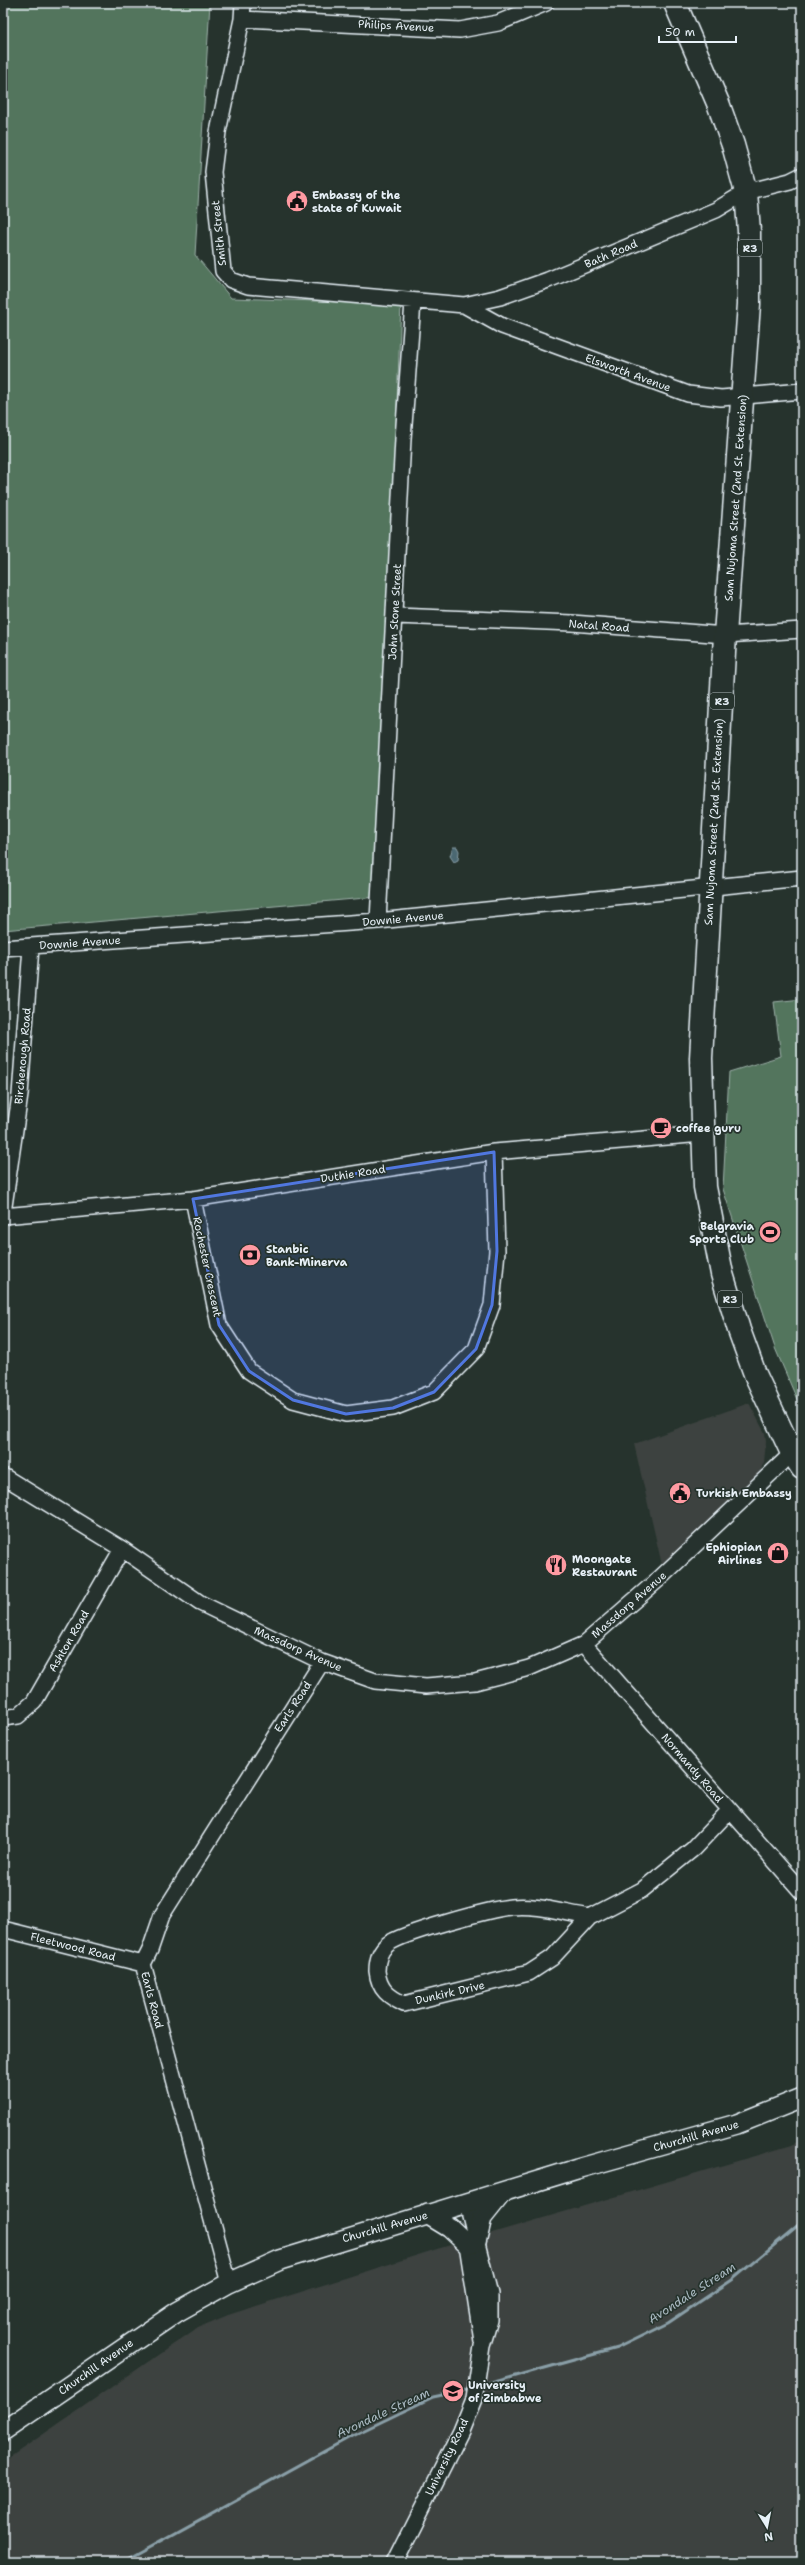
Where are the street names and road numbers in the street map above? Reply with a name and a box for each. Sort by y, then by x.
street label: Philips Avenue [357,17,435,35]
street label: Smith Street [208,199,230,267]
street label: Bath Road [582,236,640,272]
road number: R3 [738,240,762,256]
street label: Elsworth Avenue [583,351,673,395]
street label: Sam Nujoma Street (2nd St. Extension) [721,394,751,602]
street label: John Stone Street [385,563,405,661]
street label: Natal Road [568,616,630,636]
road number: R3 [710,693,734,709]
street label: Sam Nujoma Street (2nd St. Extension) [701,718,727,926]
street label: Downie Avenue [362,908,444,930]
street label: Downie Avenue [39,933,121,953]
street label: Birchenough Road [11,1007,35,1105]
street label: Duthie Road [319,1161,387,1187]
street label: Rochester Crescent [189,1216,225,1319]
road number: R3 [718,1291,742,1307]
street label: Massdorp Avenue [588,1568,670,1642]
street label: Ashton Road [45,1607,93,1675]
street label: Massdorp Avenue [252,1623,344,1675]
street label: Earls Road [271,1678,315,1736]
street label: Normandy Road [658,1730,726,1806]
street label: Fleetwood Road [29,1929,117,1965]
street label: Earls Road [137,1970,167,2030]
street label: Dunkirk Drive [414,1978,486,2008]
street label: Churchill Avenue [651,2117,741,2155]
street label: Churchill Avenue [340,2208,430,2246]
street label: Churchill Avenue [56,2336,136,2398]
street label: University Road [422,2416,472,2498]

